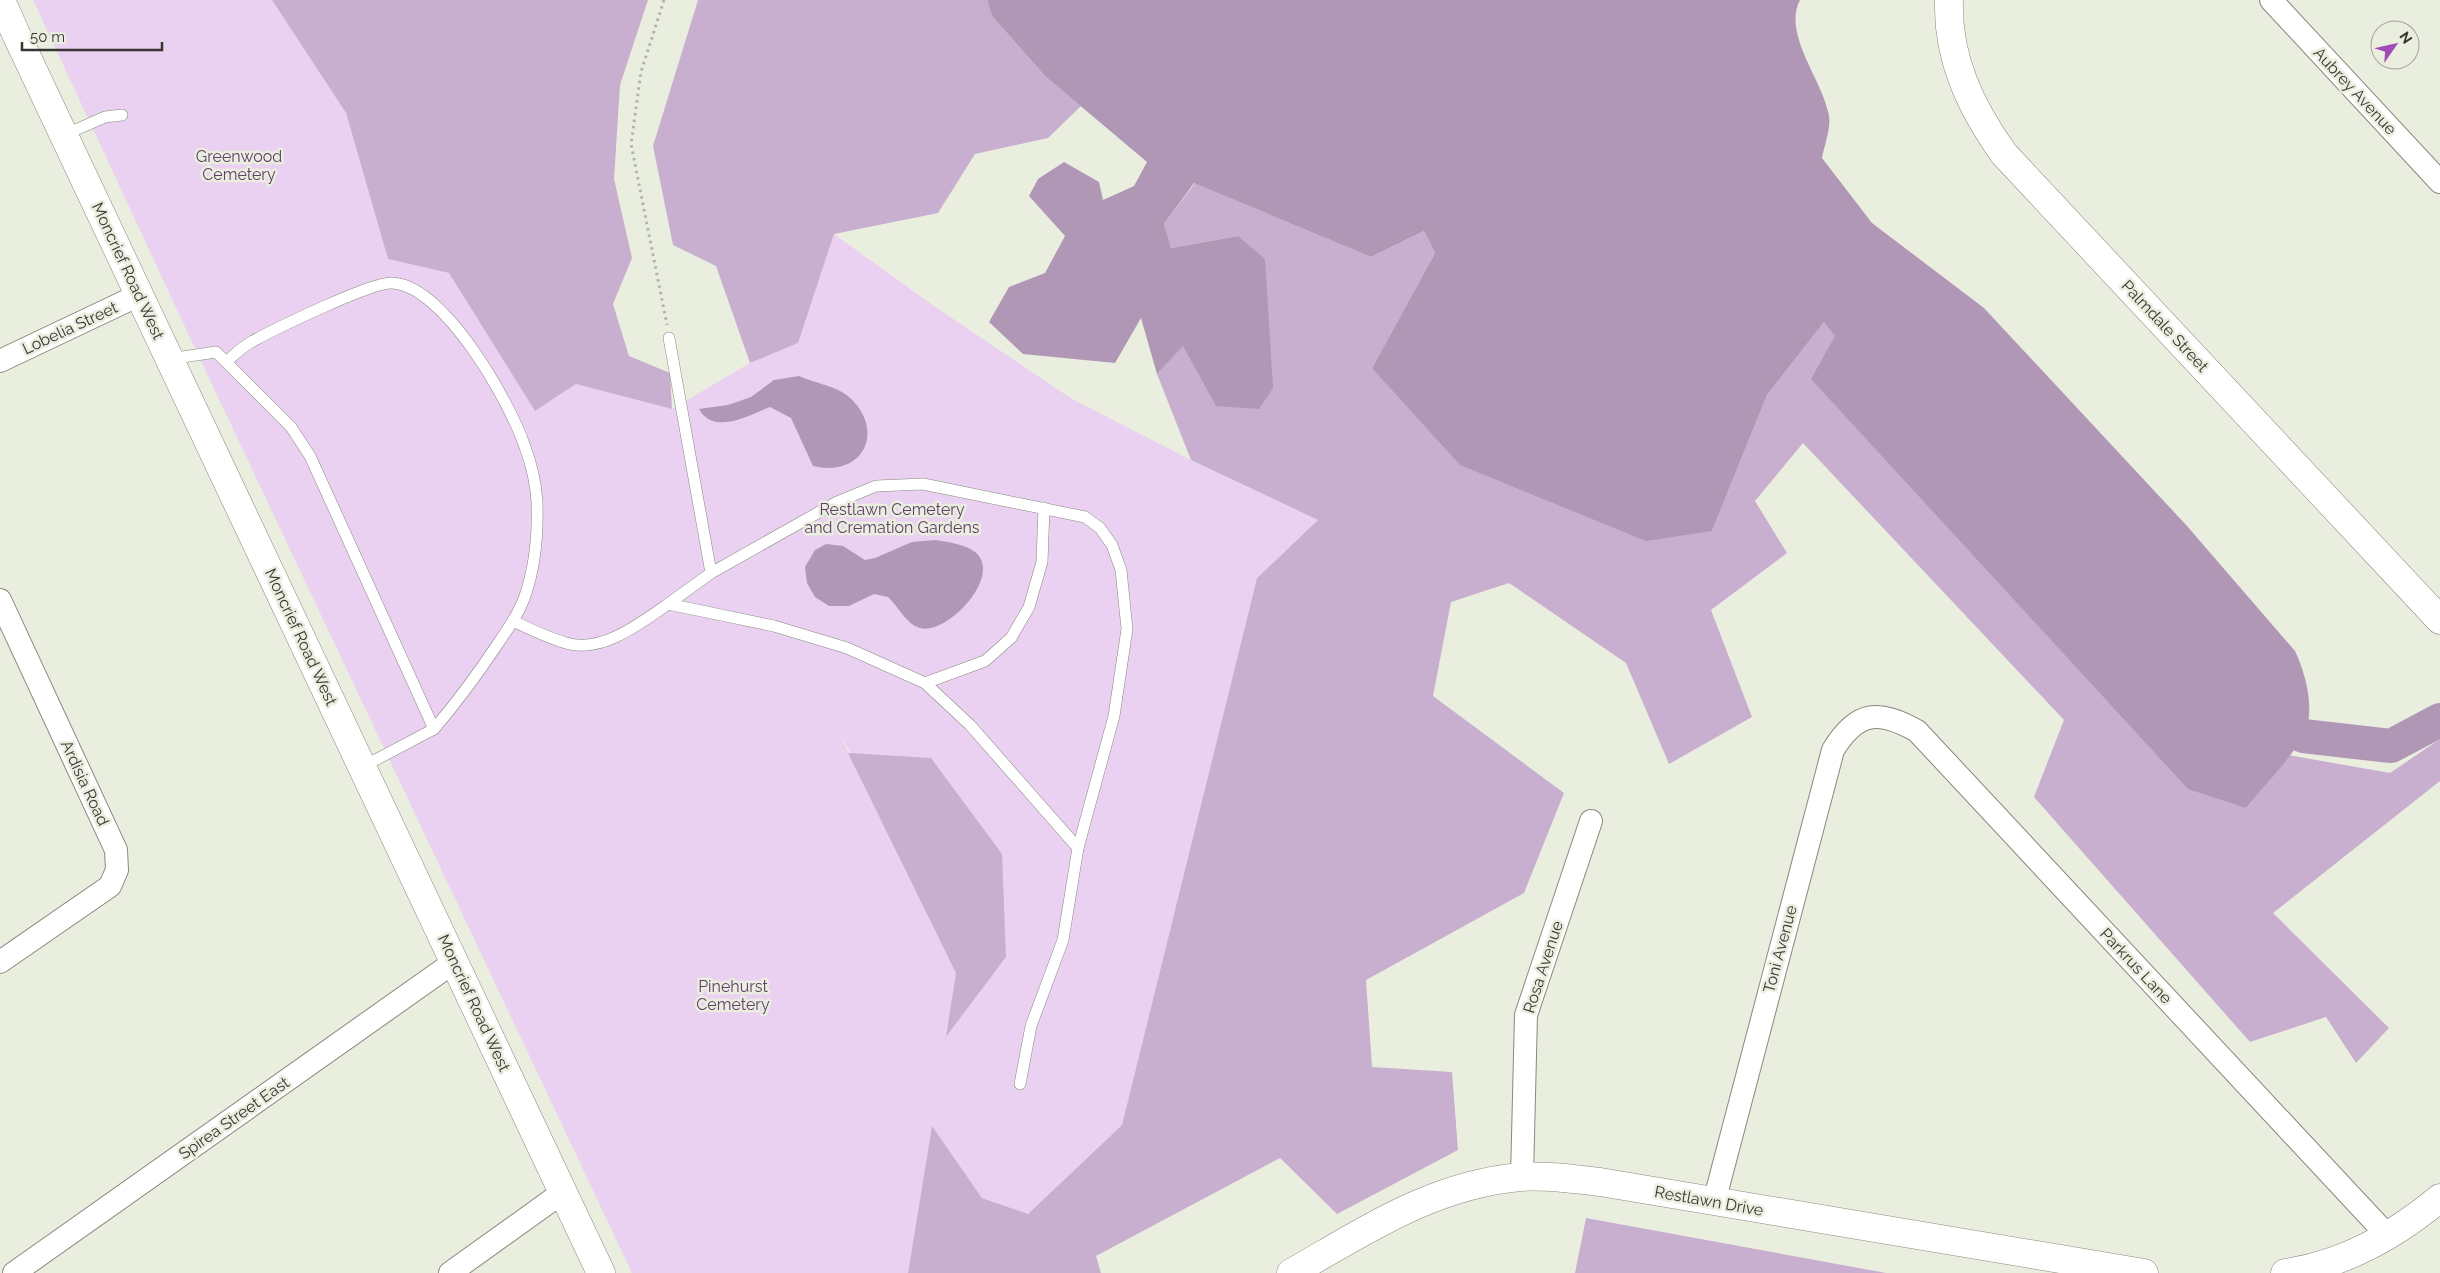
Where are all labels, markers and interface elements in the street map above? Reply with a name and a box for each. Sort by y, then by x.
scale bar [22,20,162,52]
north arrow [2370,20,2420,70]
text: 50 m [30,28,65,46]
text: N [2396,29,2415,47]
street label: Aubrey Avenue [2310,43,2400,139]
park label: Greenwood Cemetery [196,147,282,184]
street label: Moncrief Road West [88,199,168,343]
street label: Palmdale Street [2118,276,2213,376]
street label: Lobelia Street [19,297,121,358]
park label: Restlawn Cemetery and Cremation Gardens [805,500,980,537]
street label: Moncrief Road West [261,565,341,709]
street label: Ardisia Road [57,737,113,829]
street label: Toni Avenue [1759,903,1801,995]
street label: Rosa Avenue [1519,918,1567,1016]
street label: Parkrus Lane [2096,924,2176,1008]
street label: Moncrief Road West [434,931,514,1075]
park label: Pinehurst Cemetery [696,977,770,1014]
street label: Spirea Street East [175,1072,293,1163]
street label: Restlawn Drive [1653,1182,1765,1220]

